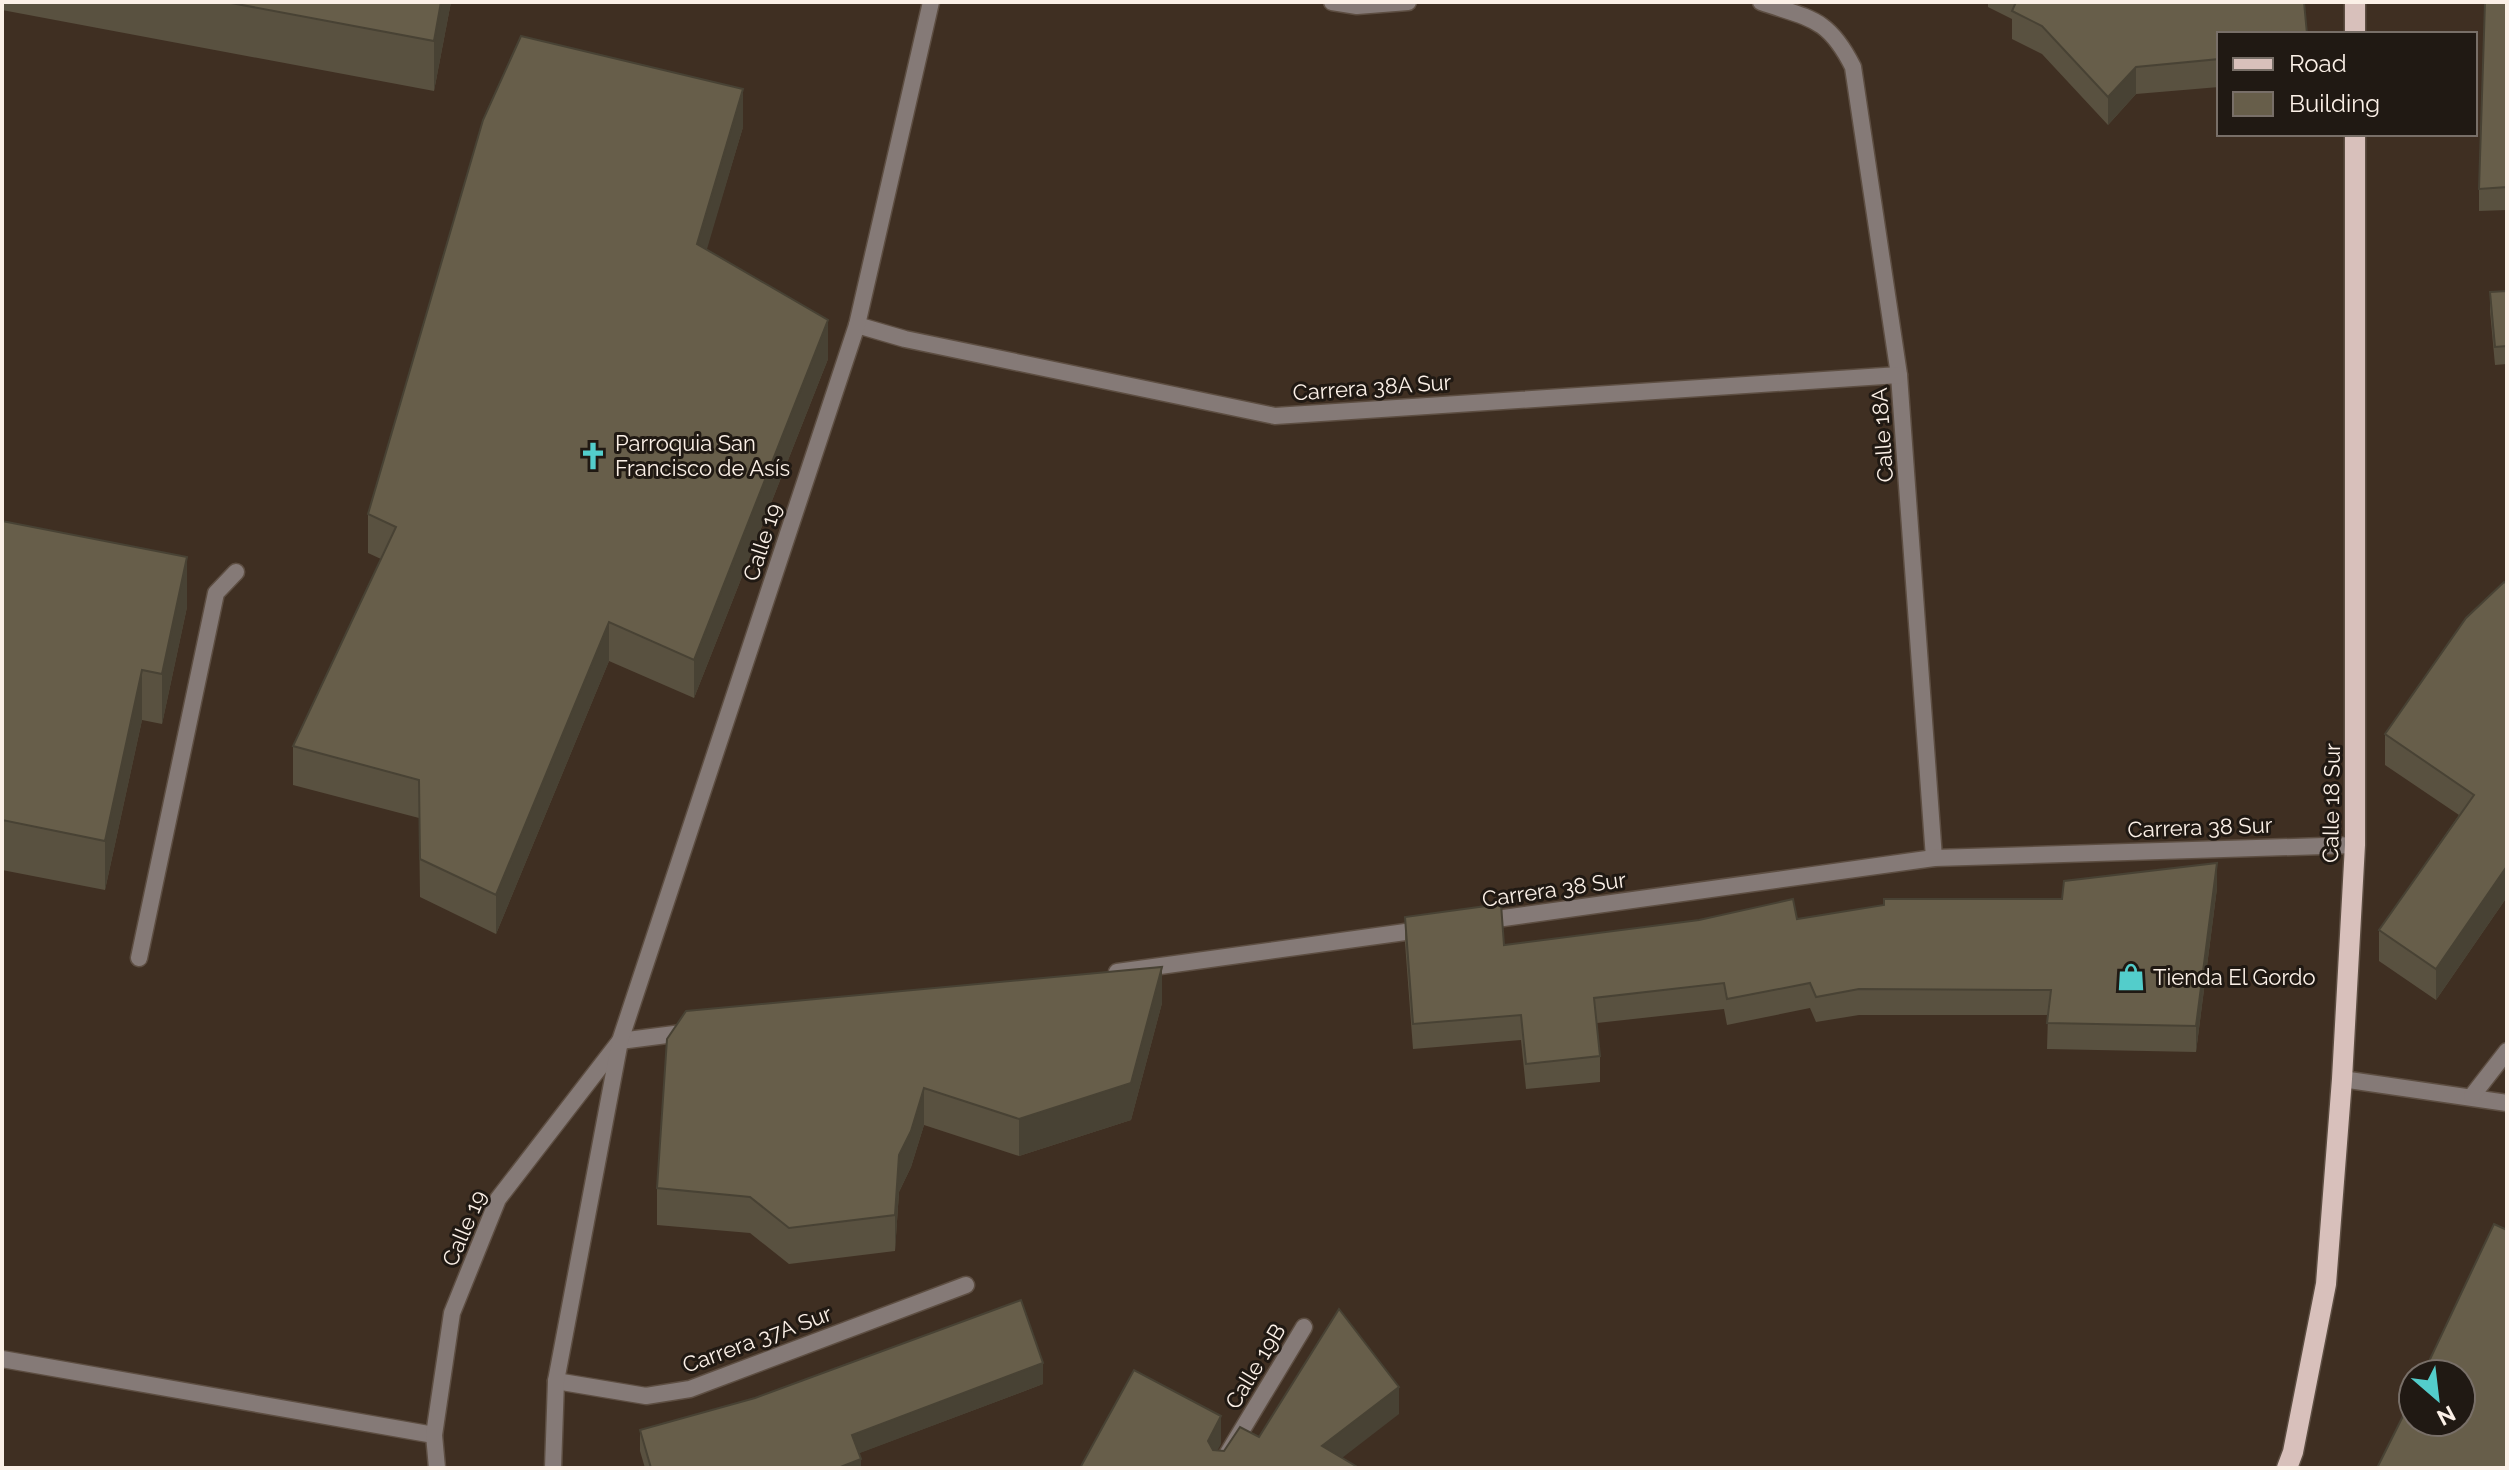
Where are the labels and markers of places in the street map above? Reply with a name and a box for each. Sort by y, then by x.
place label: Parroquia San Francisco de Asís [615,430,790,481]
church icon: Parroquia San Francisco de Asís [578,441,608,471]
shop icon: Tienda El Gordo [2116,962,2146,992]
place label: Tienda El Gordo [2153,964,2316,990]

